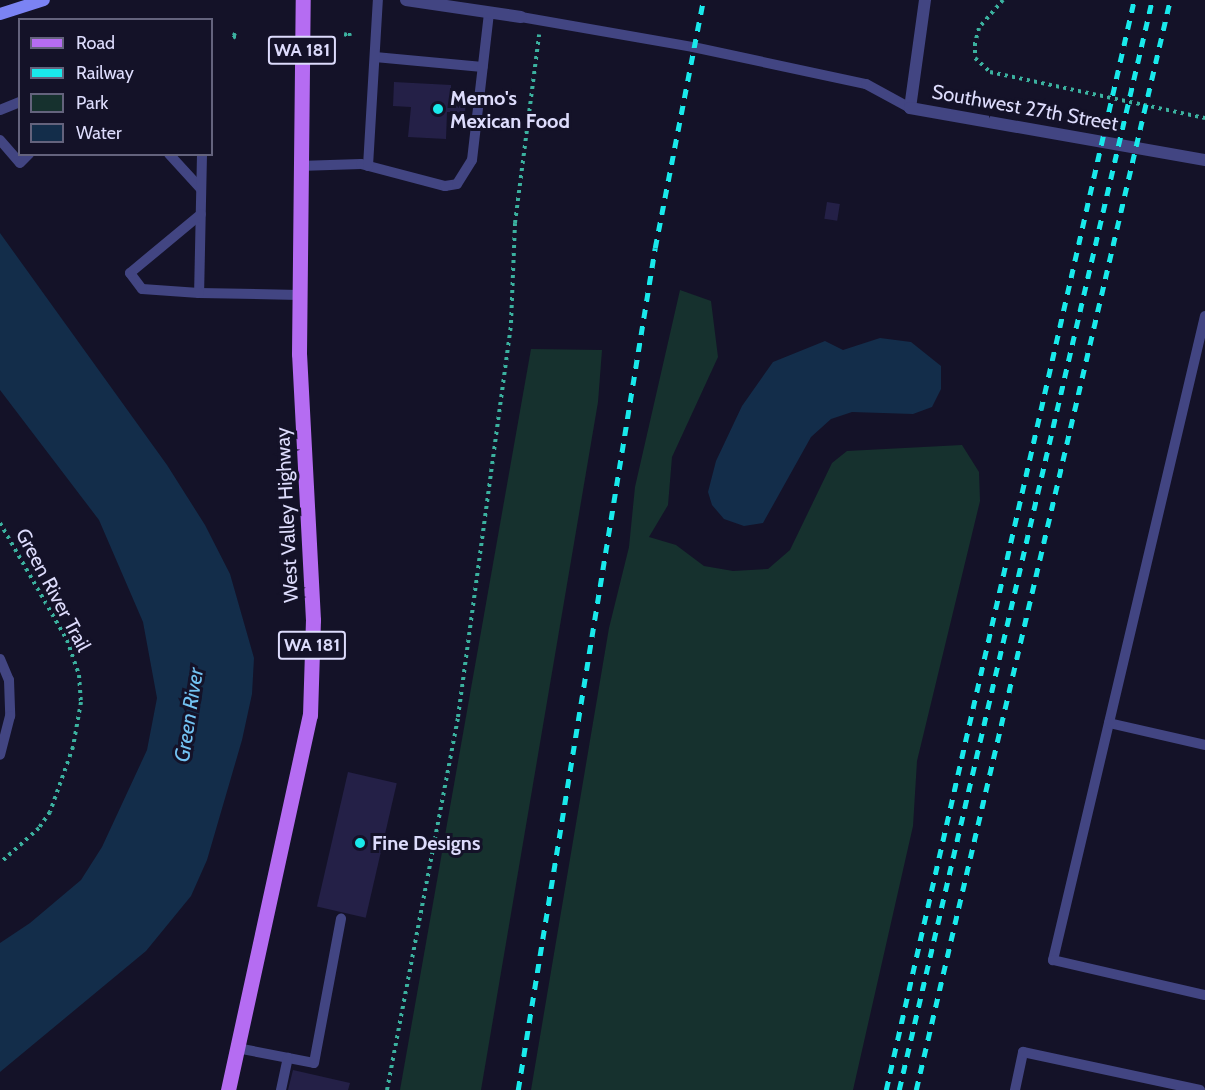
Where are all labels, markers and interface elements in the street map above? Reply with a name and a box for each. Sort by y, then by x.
legend [18,18,213,156]
text: Road [76,32,115,54]
road number: WA 181 [268,35,336,65]
text: Railway [76,62,134,84]
street label: Southwest 27th Street [930,80,1120,136]
place label: Memo's Mexican Food [450,86,570,133]
text: Park [76,92,108,114]
marker: Memo's Mexican Food [431,102,445,116]
text: Water [76,122,122,144]
street label: West Valley Highway [270,427,304,603]
street label: Green River Trail [10,524,96,656]
road number: WA 181 [278,630,346,660]
water label: Green River [169,666,209,764]
place label: Fine Designs [372,831,480,855]
marker: Fine Designs [353,836,367,850]

